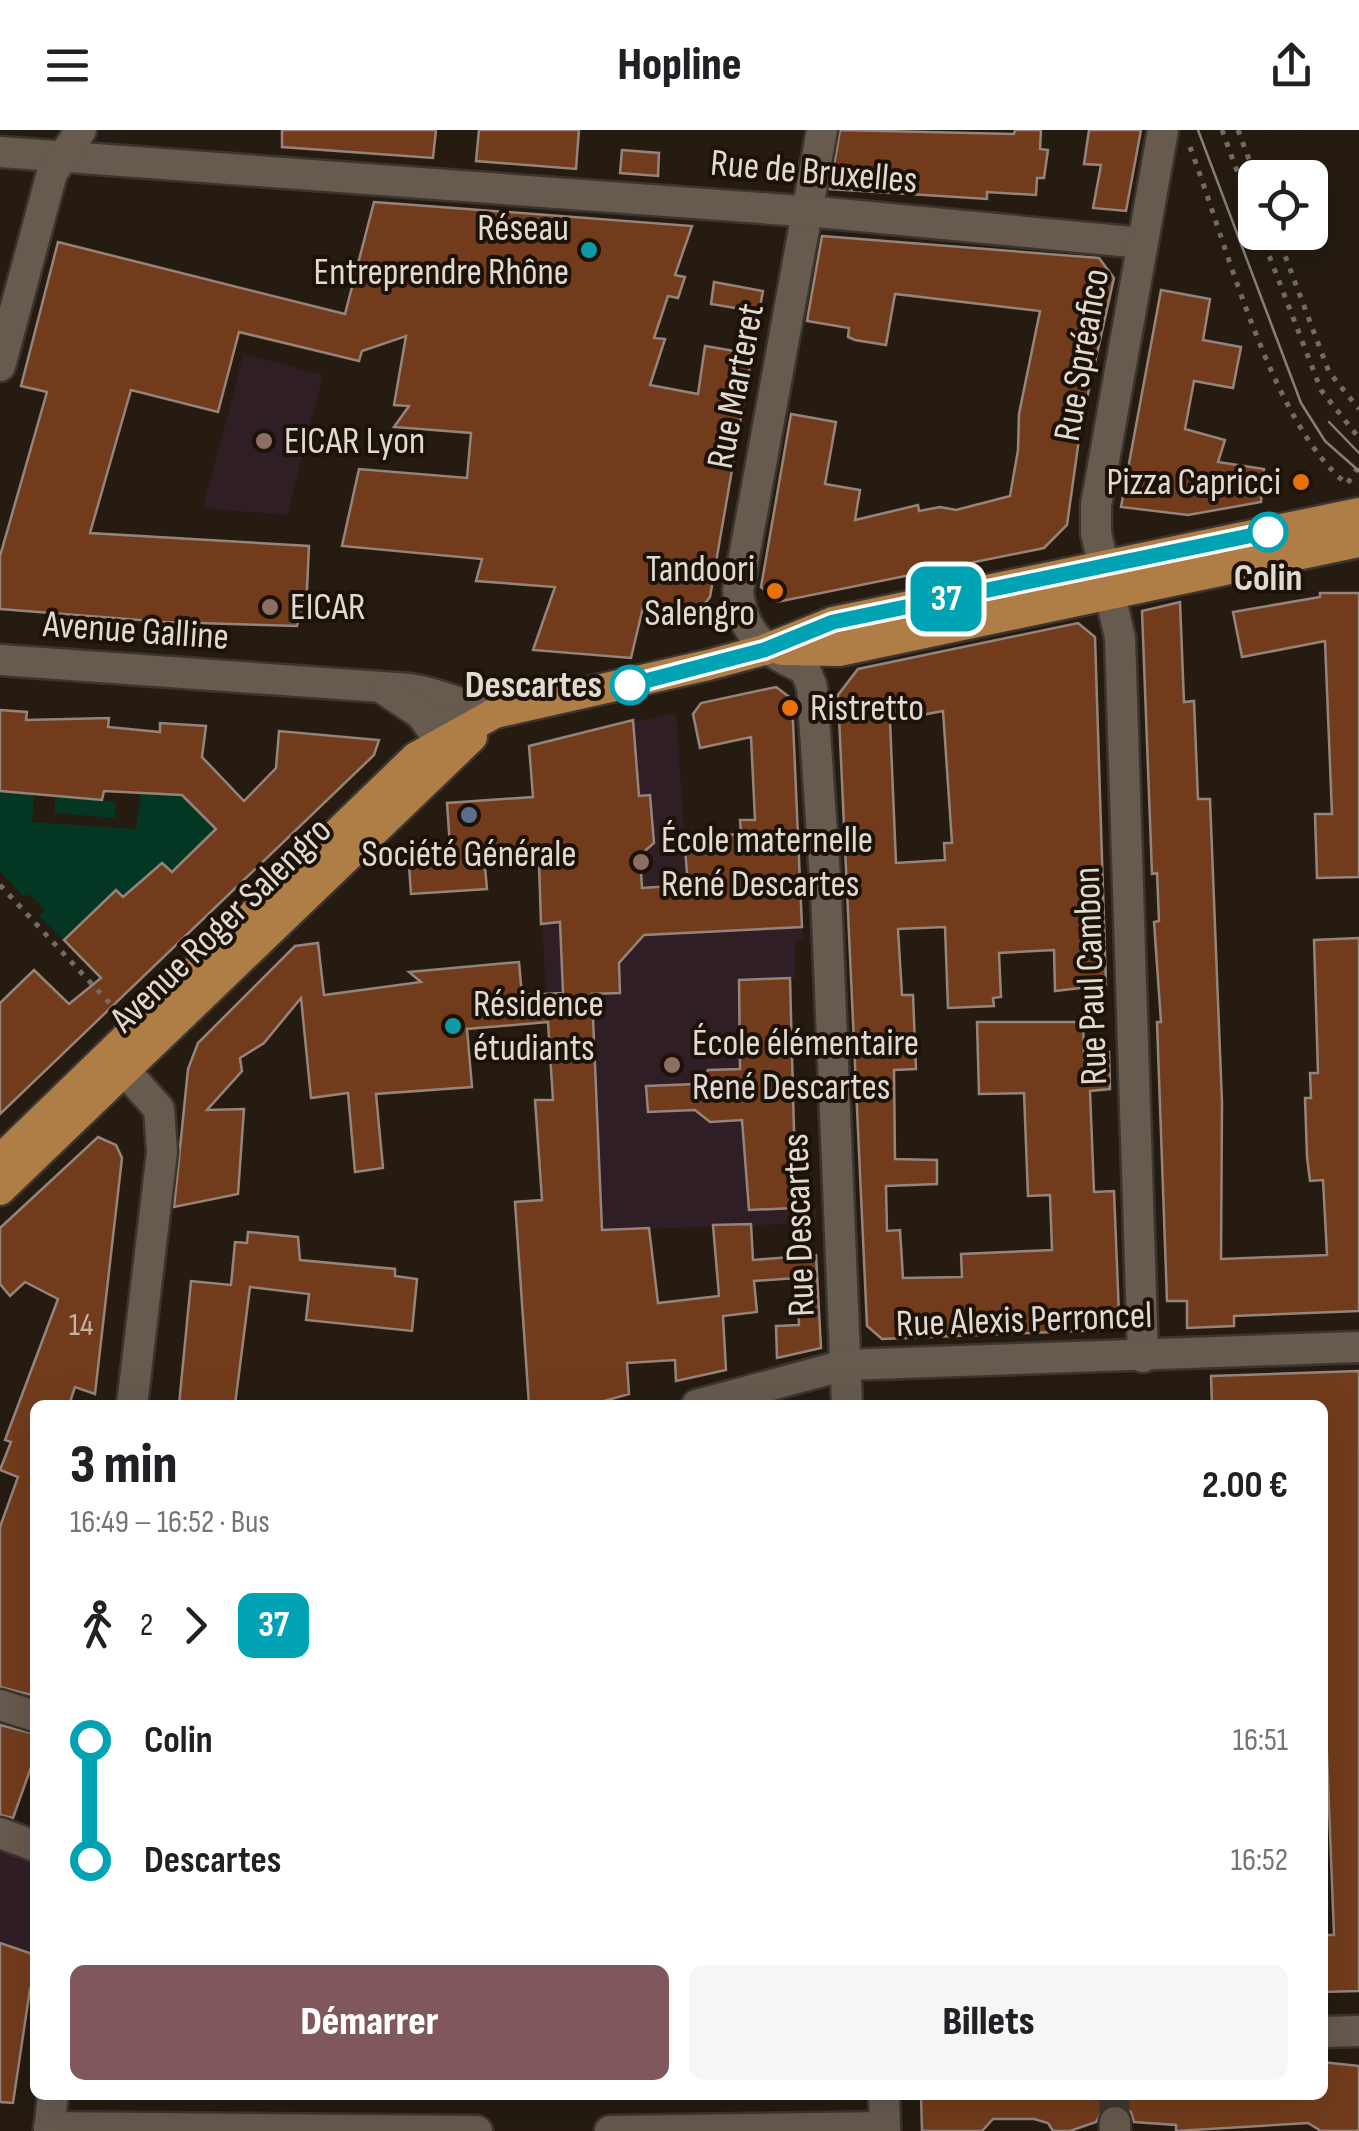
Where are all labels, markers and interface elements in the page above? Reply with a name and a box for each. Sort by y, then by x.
icon: menu [40,38,95,93]
text: Hopline [618,38,741,93]
icon: share [1264,38,1319,93]
street label: Rue de Bruxelles [709,141,919,203]
map controls [1238,160,1328,250]
button: locate [1238,160,1328,250]
place label: Réseau Entreprendre Rhône [314,206,569,295]
marker: Réseau Entreprendre Rhône [578,239,600,261]
street label: Rue Spréafico [1045,265,1119,445]
street label: Rue Marteret [698,300,774,472]
place label: EICAR Lyon [284,419,425,464]
marker: EICAR Lyon [253,430,275,452]
place label: Pizza Capricci [1107,460,1281,505]
marker: Pizza Capricci [1290,471,1312,493]
marker: Colin [1249,513,1287,551]
place label: Tandoori Salengro [644,547,755,636]
place label: Colin [1234,556,1302,601]
line badge: 37 [901,566,991,632]
text: 37 [931,578,961,621]
marker: Tandoori Salengro [764,580,786,602]
place label: EICAR [290,585,366,630]
marker: EICAR [259,596,281,618]
street label: Avenue Galline [41,602,230,660]
place label: Descartes [465,663,602,708]
marker: Descartes [611,666,649,704]
place label: Ristretto [810,686,924,731]
marker: Ristretto [779,697,801,719]
marker: Société Générale [458,804,480,826]
street label: Avenue Roger Salengro [100,808,341,1042]
place label: École maternelle René Descartes [661,818,873,907]
place label: Société Générale [361,832,577,877]
marker: École maternelle René Descartes [630,851,652,873]
street label: Rue Paul Cambon [1065,866,1117,1086]
place label: Résidence étudiants [473,982,604,1071]
marker: Résidence étudiants [442,1015,464,1037]
place label: École élémentaire René Descartes [692,1021,919,1110]
marker: École élémentaire René Descartes [661,1054,683,1076]
street label: Rue Descartes [773,1133,825,1317]
street label: Rue Alexis Perroncel [895,1293,1153,1347]
house number: 14 [69,1306,93,1345]
text: 3 min [70,1432,177,1499]
text: 2.00 € [1202,1463,1288,1508]
text: 16:49 – 16:52 · Bus [70,1503,270,1542]
icon: walk [70,1598,125,1653]
icon: forward [168,1598,223,1653]
text: 37 [258,1604,289,1647]
text: 2 [140,1606,153,1645]
text: Colin [144,1718,213,1763]
text: 16:51 [1233,1721,1288,1760]
text: Descartes [144,1838,281,1883]
text: 16:52 [1231,1841,1288,1880]
button: Démarrer [70,1965,669,2080]
button: Billets [689,1965,1288,2080]

